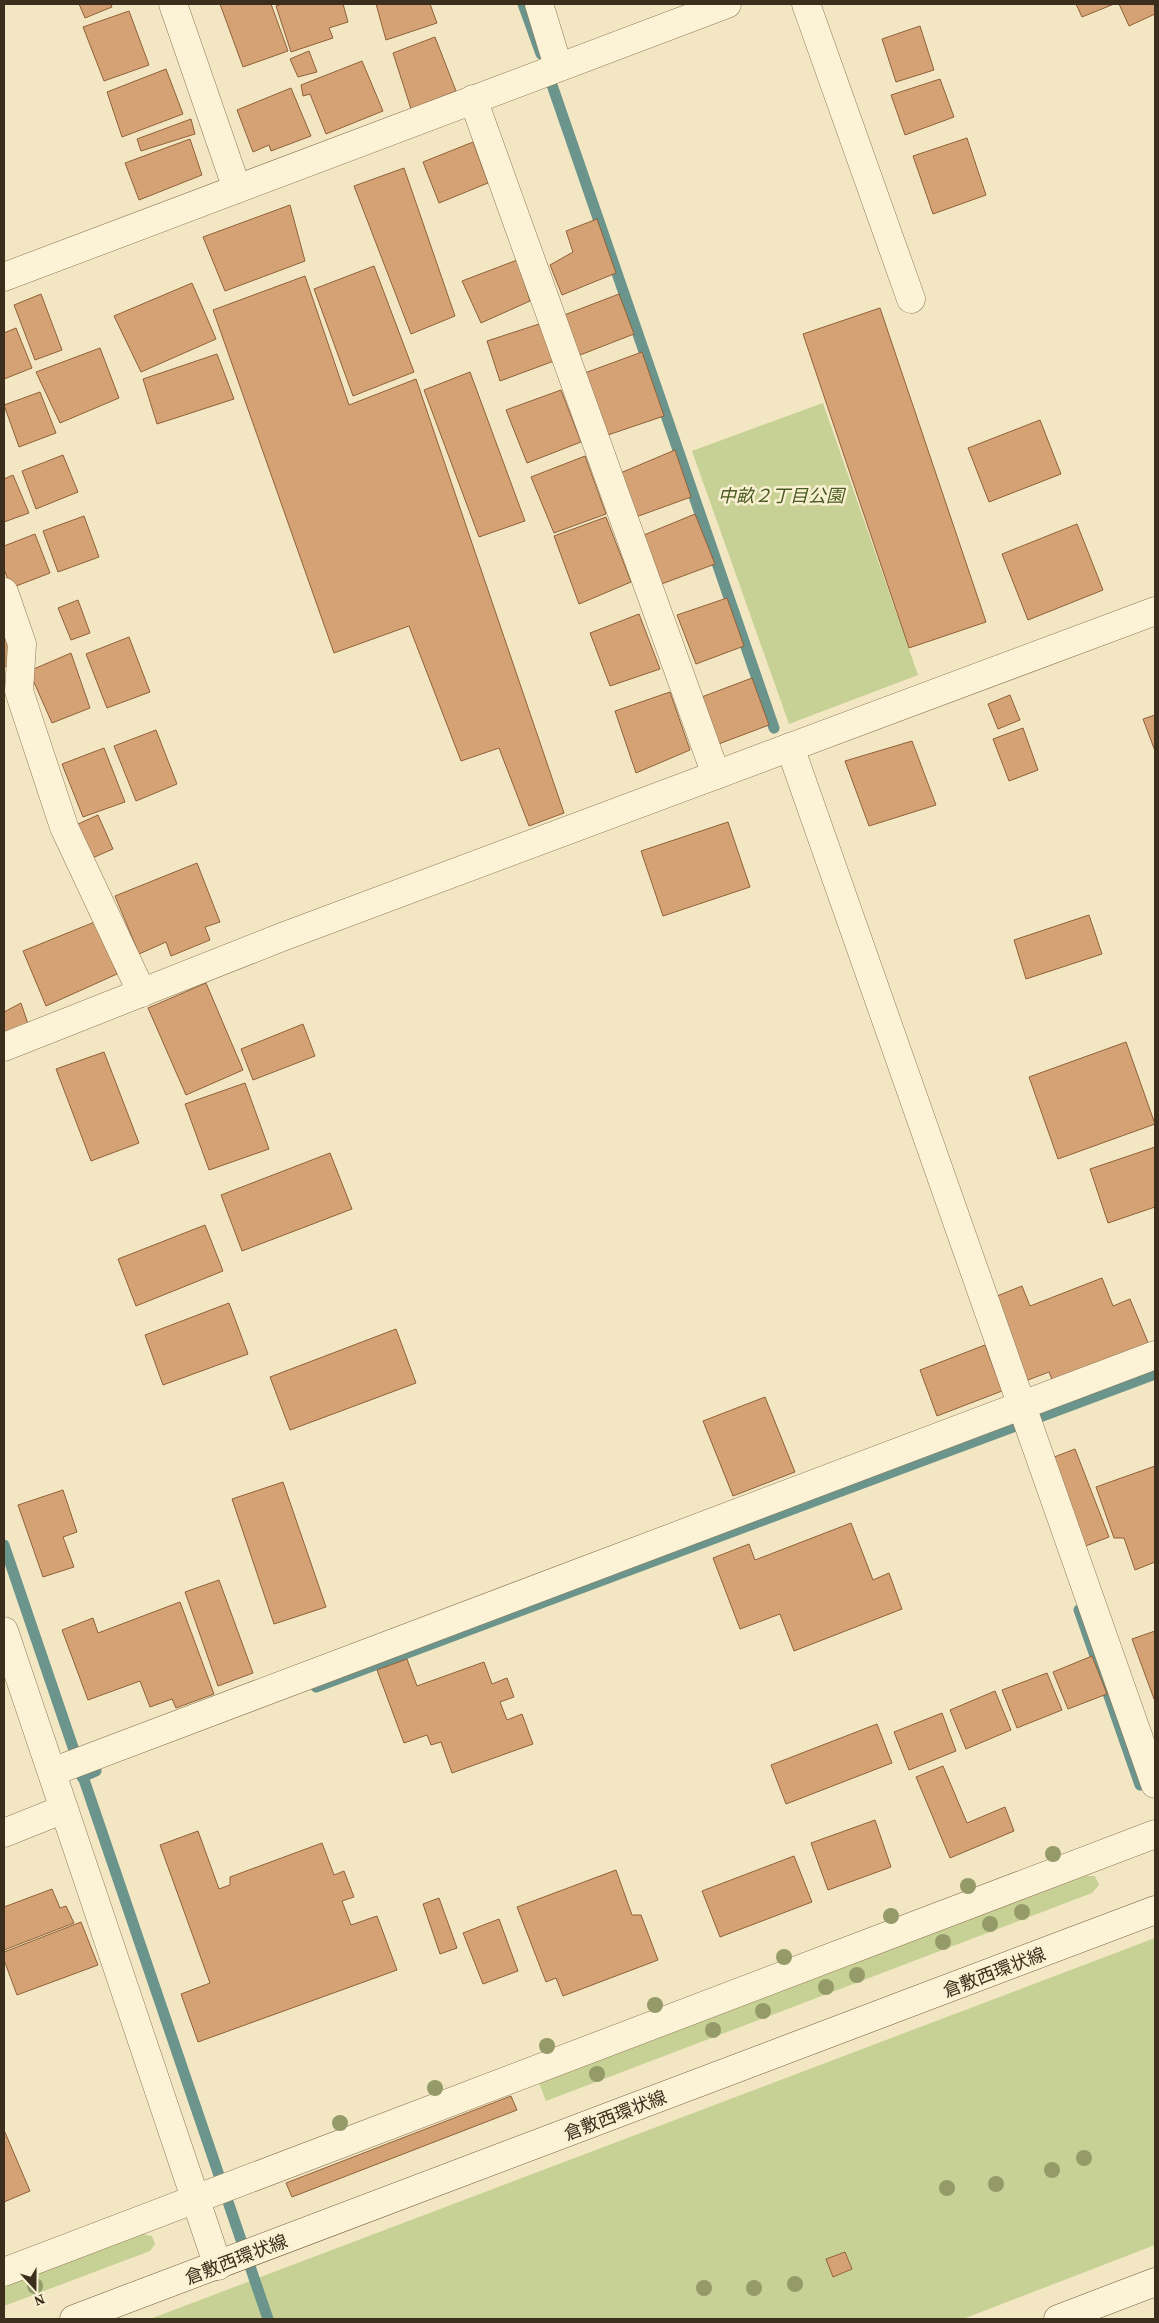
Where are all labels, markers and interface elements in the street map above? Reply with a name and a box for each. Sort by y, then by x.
park label: 中畝２丁目公園 [718,483,847,508]
street label: 倉敷西環状線 [939,1941,1049,2003]
street label: 倉敷西環状線 [560,2084,670,2146]
street label: 倉敷西環状線 [181,2228,291,2290]
north arrow [10,2263,60,2313]
text: N [31,2289,48,2311]

